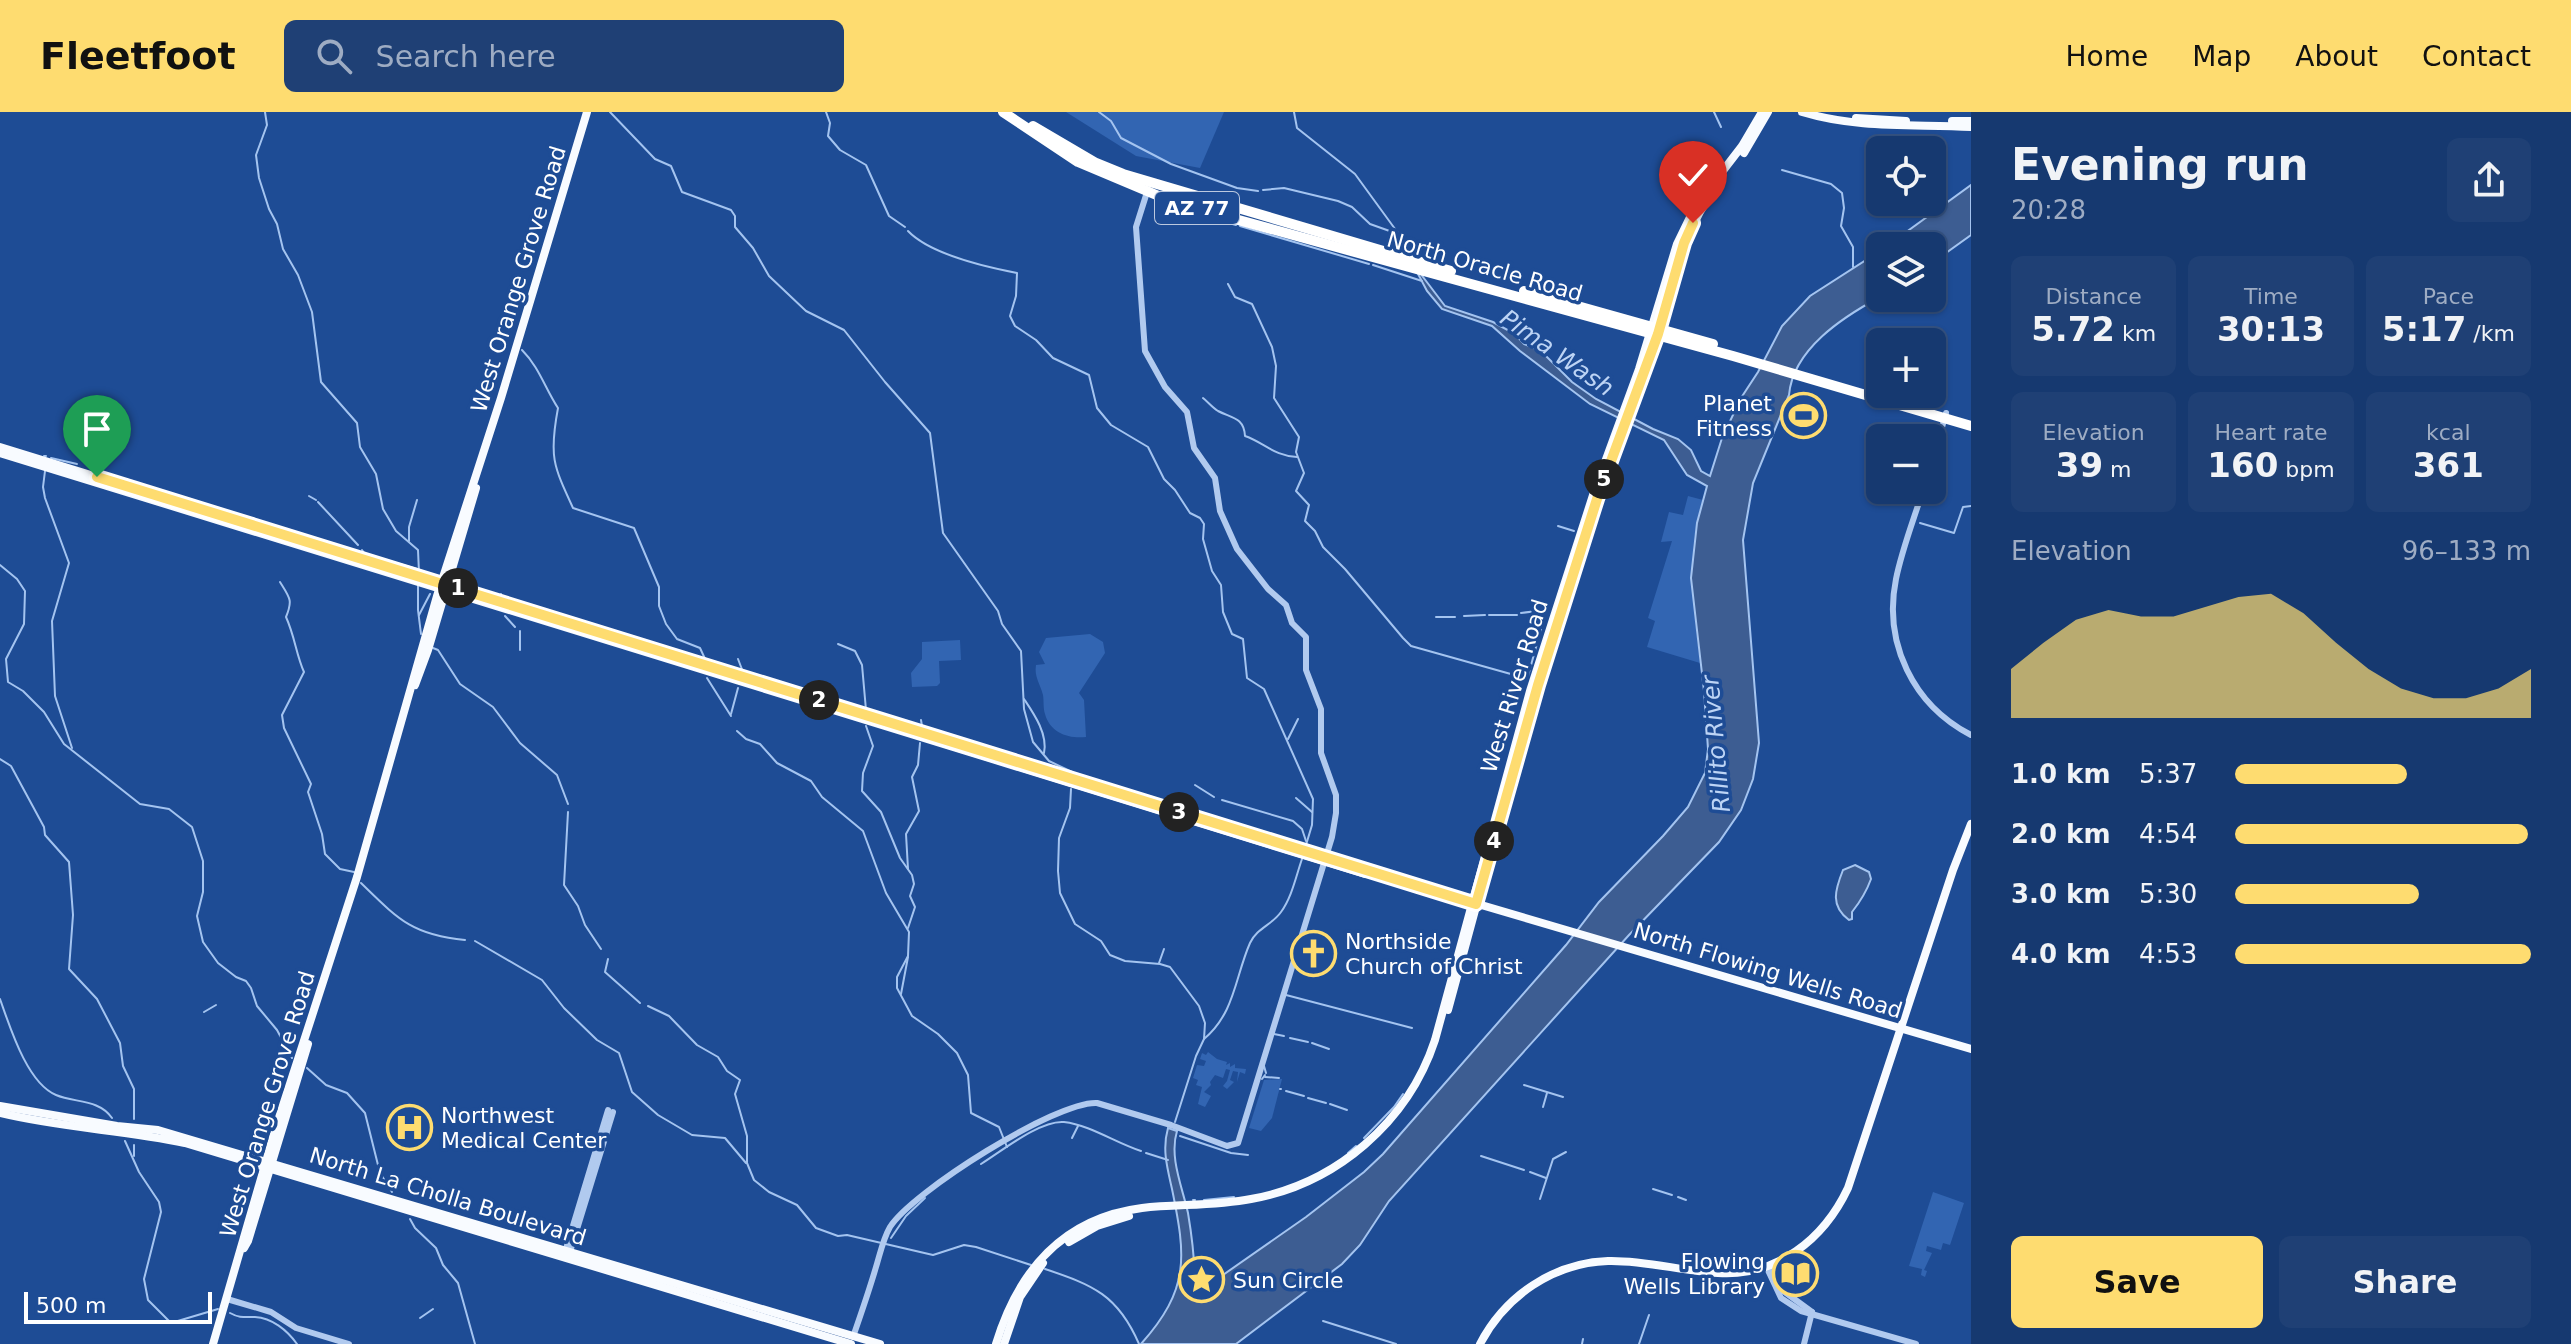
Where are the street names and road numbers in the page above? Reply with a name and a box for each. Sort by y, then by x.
street label: West Orange Grove Road [466,143,571,415]
road number: AZ 77 [1155,192,1239,224]
street label: North Oracle Road [1384,227,1586,306]
street label: West River Road [1476,596,1553,776]
street label: North Flowing Wells Road [1630,918,1905,1023]
street label: West Orange Grove Road [215,968,320,1240]
street label: North La Cholla Boulevard [306,1142,589,1251]

